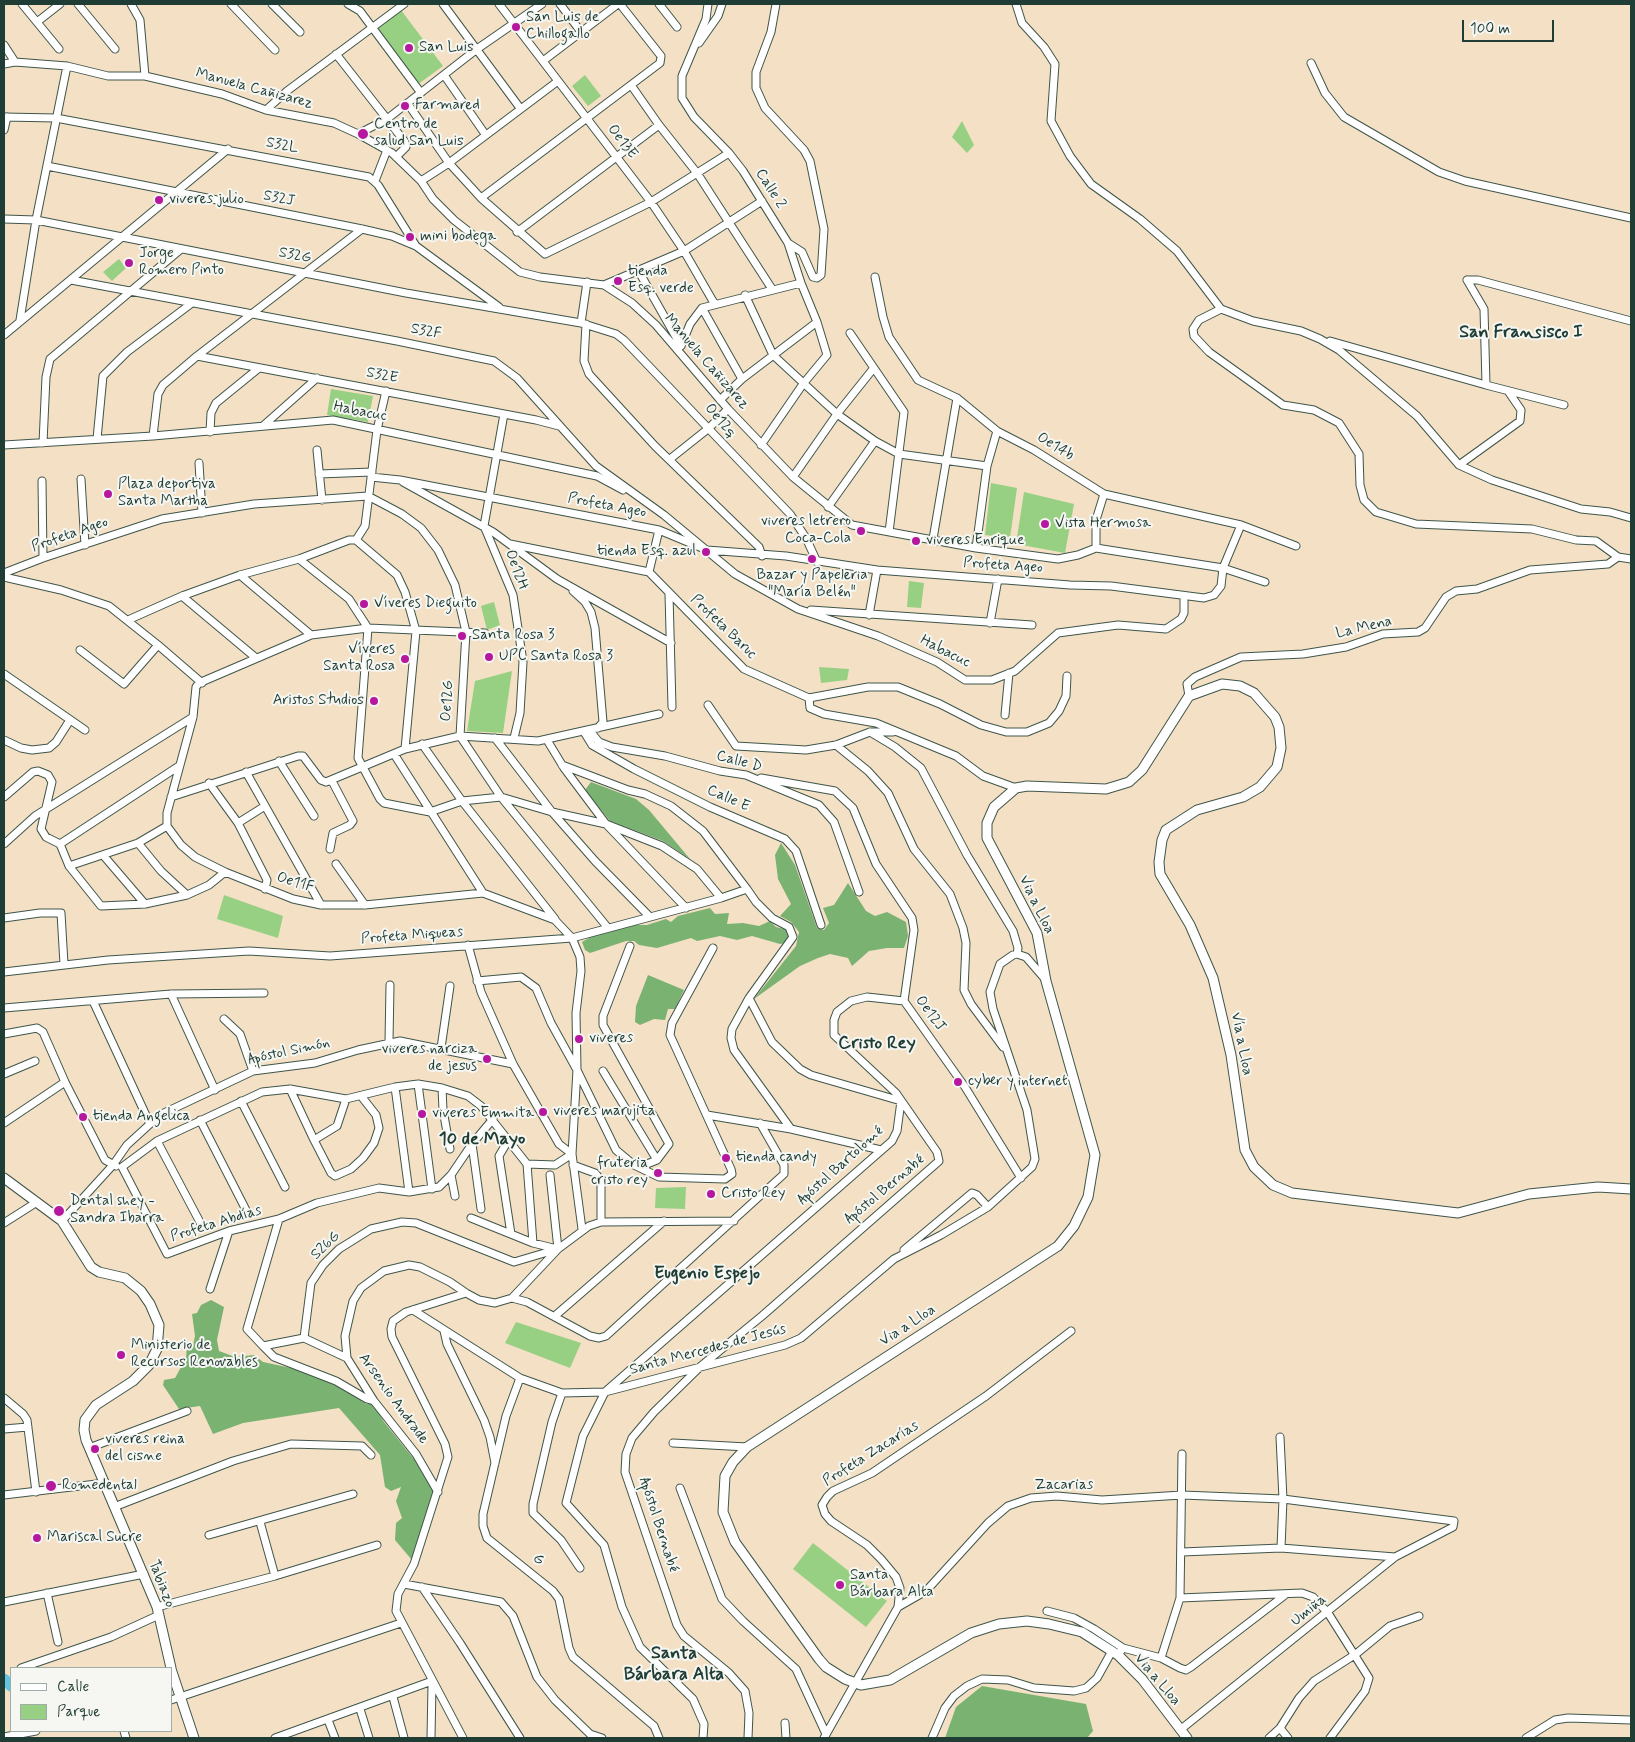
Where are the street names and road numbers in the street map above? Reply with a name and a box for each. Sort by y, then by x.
street label: Manuela Cañizarez [193,65,315,113]
street label: Oe13E [603,121,641,163]
street label: S32L [264,134,300,158]
street label: Calle 2 [751,166,789,212]
street label: S32J [262,187,296,211]
street label: S32G [277,244,313,268]
street label: Manuela Cañizarez [660,311,752,413]
street label: S32F [409,320,443,344]
street label: S32E [365,364,399,388]
street label: Habacuc [332,398,388,426]
street label: Oe12q [700,400,740,442]
street label: Oe14b [1033,429,1077,465]
street label: Profeta Ageo [566,490,648,522]
street label: Profeta Ageo [29,514,111,556]
street label: Oe12H [500,547,532,593]
street label: Profeta Ageo [963,554,1043,578]
street label: Profeta Baruc [686,591,760,663]
street label: La Mena [1334,613,1394,643]
street label: Habacuc [917,632,973,672]
street label: Oe12G [438,680,458,722]
street label: Calle D [714,747,764,777]
street label: Calle E [704,782,752,816]
street label: Oe11F [274,869,316,897]
street label: Via a Lloa [1014,873,1058,937]
street label: Profeta Miqueas [360,923,464,949]
street label: Oe12J [911,993,949,1035]
street label: Vía a Lloa [1226,1011,1256,1077]
street label: Apóstol Simón [246,1035,332,1069]
street label: Apóstol Bartolomé [794,1123,888,1209]
street label: Apóstol Bernabé [841,1151,929,1229]
street label: Profeta Abdías [168,1202,264,1246]
street label: S26G [308,1228,344,1264]
street label: Via a Lloa [877,1301,939,1351]
street label: Santa Mercedes de Jesús [628,1320,788,1380]
street label: Arsenio Andrade [354,1350,432,1448]
street label: Profeta Zacarías [820,1417,922,1491]
street label: Apóstol Bernabé [634,1475,682,1575]
street label: Zacarias [1035,1477,1093,1495]
street label: G [529,1550,547,1570]
street label: Tabiazo [144,1558,178,1610]
street label: Umiña [1288,1591,1330,1631]
street label: Via a Lloa [1130,1650,1184,1710]

